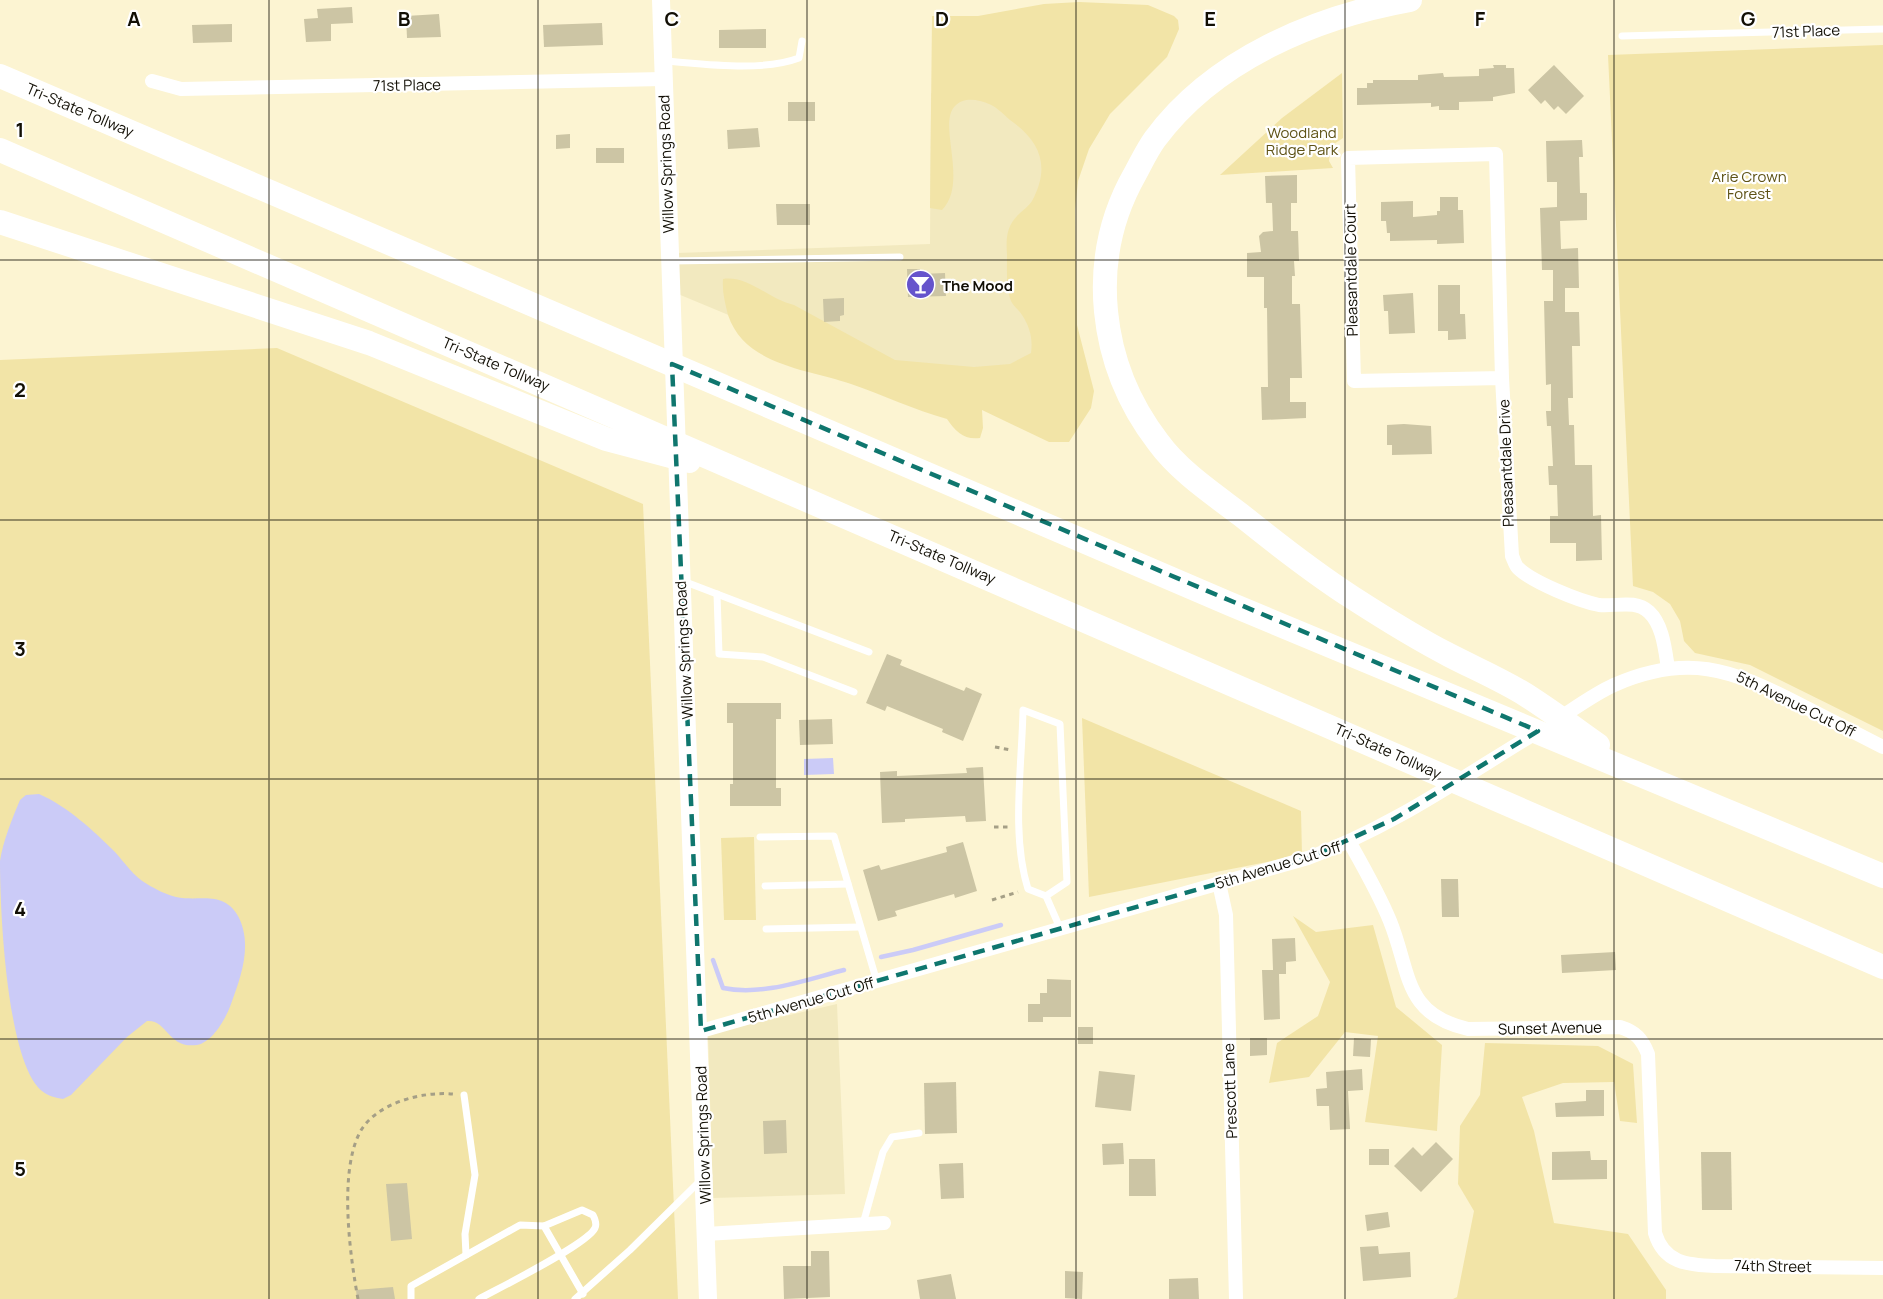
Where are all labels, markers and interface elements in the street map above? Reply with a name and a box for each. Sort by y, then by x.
text: A [127,5,141,32]
text: B [398,5,411,32]
text: C [665,5,679,32]
text: D [935,5,949,32]
text: E [1204,5,1216,32]
text: F [1475,5,1486,32]
text: G [1741,5,1756,32]
street label: 71st Place [1772,19,1841,43]
street label: 71st Place [373,74,441,96]
street label: Tri-State Tollway [23,78,137,142]
street label: Willow Springs Road [653,94,679,234]
text: 1 [16,116,24,143]
park label: Woodland Ridge Park [1266,122,1339,160]
park label: Arie Crown Forest [1711,166,1787,204]
street label: Pleasantdale Court [1339,203,1363,337]
bar icon: The Mood [905,269,937,301]
place label: The Mood [942,275,1013,296]
street label: Tri-State Tollway [439,332,553,396]
text: 2 [14,376,26,403]
street label: Pleasantdale Drive [1493,398,1519,527]
street label: Tri-State Tollway [885,525,999,589]
street label: Willow Springs Road [670,580,698,720]
text: 3 [14,635,26,662]
street label: 5th Avenue Cut Off [1733,666,1859,742]
street label: Tri-State Tollway [1331,718,1445,784]
street label: 5th Avenue Cut Off [1213,836,1343,894]
text: 4 [14,895,26,922]
street label: 5th Avenue Cut Off [745,972,877,1028]
street label: Sunset Avenue [1498,1017,1602,1039]
street label: Prescott Lane [1218,1043,1242,1139]
street label: Willow Springs Road [690,1065,716,1205]
text: 5 [14,1155,26,1182]
street label: 74th Street [1734,1255,1812,1277]

